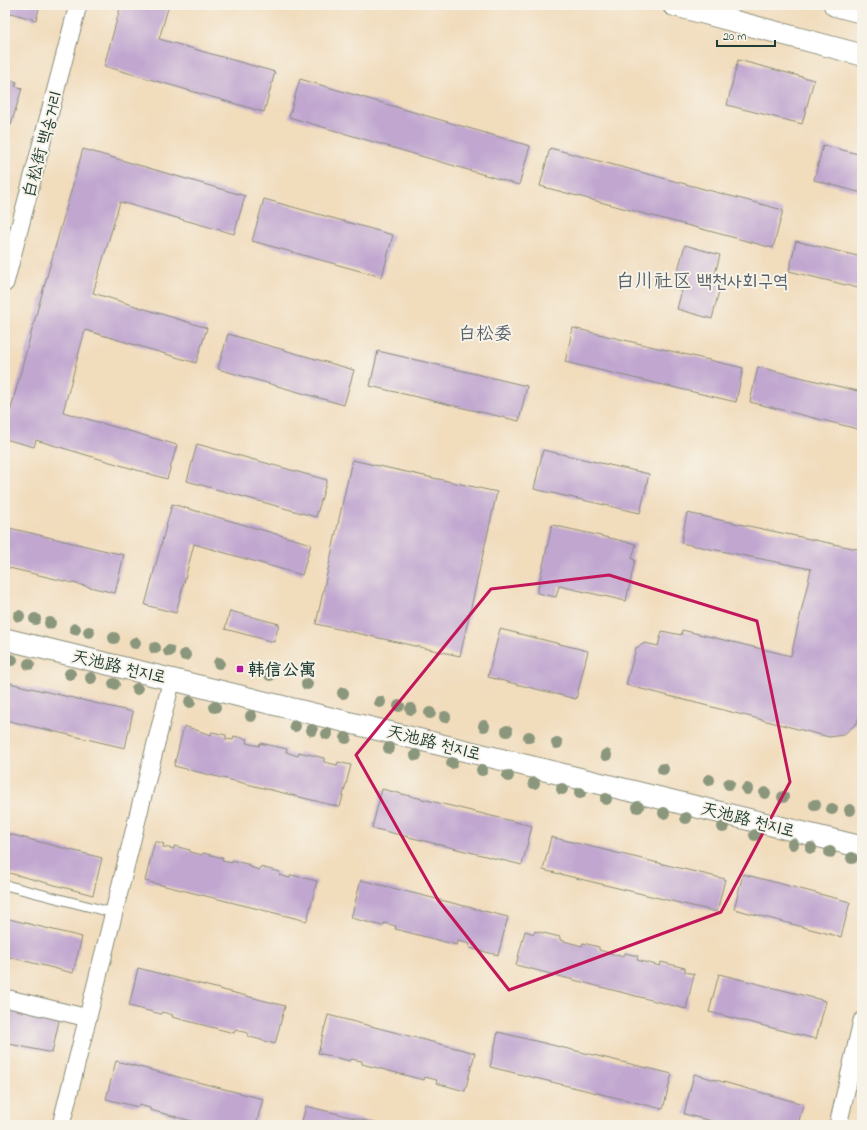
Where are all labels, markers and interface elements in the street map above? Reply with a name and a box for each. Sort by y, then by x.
scale bar [717,22,775,48]
text: 20 m [723,28,746,46]
street label: 白松街 백송거리 [17,88,70,201]
district label: 白川社区 백천사회구역 [616,269,788,296]
district label: 白松委 [458,322,512,348]
street label: 天池路 천지로 [69,644,168,690]
place label: 韩信公寓 [248,658,316,683]
marker: 韩信公寓 [235,664,245,674]
street label: 天池路 천지로 [384,720,483,767]
street label: 天池路 천지로 [698,797,797,844]

